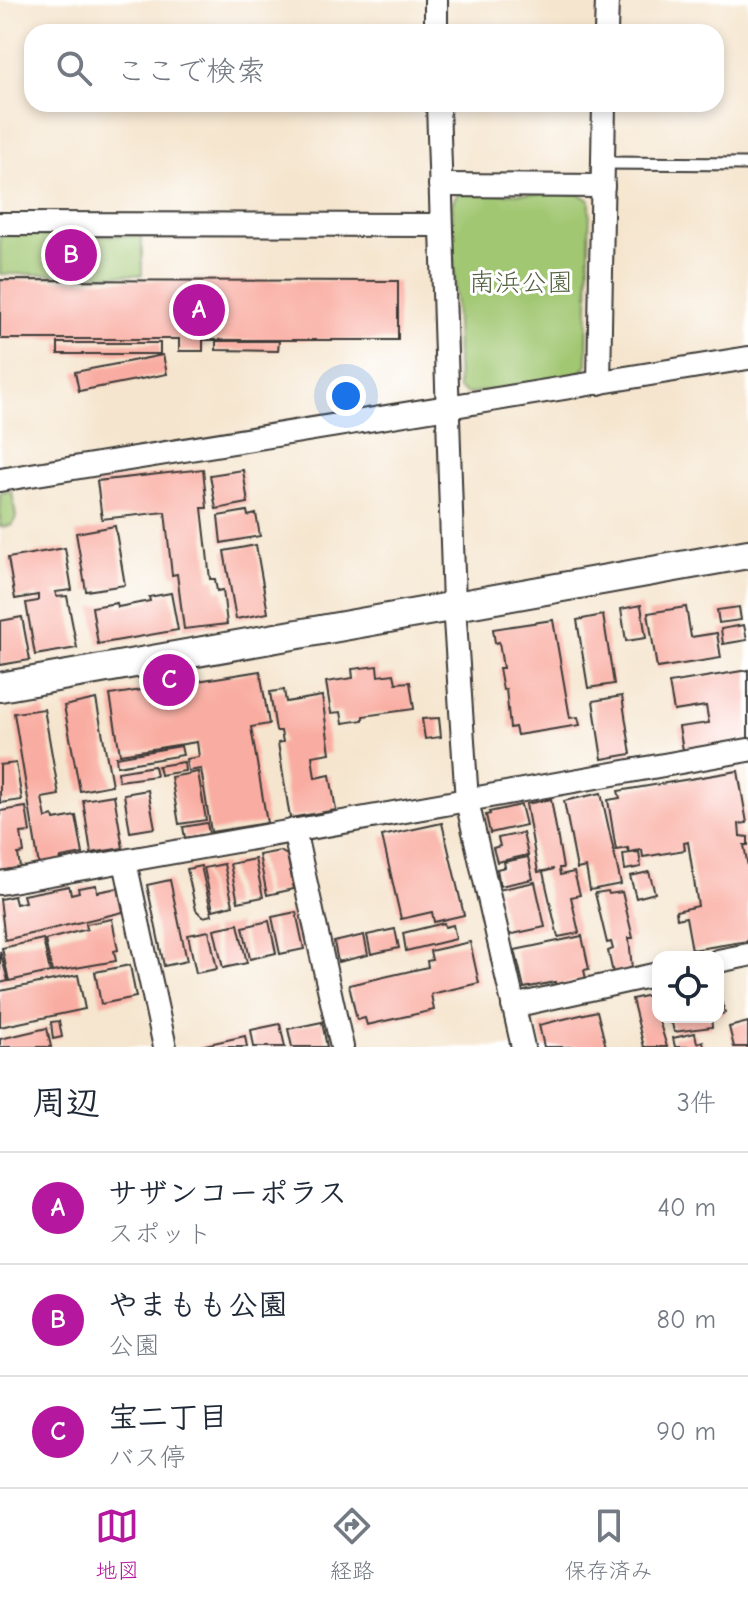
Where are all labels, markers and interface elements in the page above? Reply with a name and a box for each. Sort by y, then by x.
search box [24,24,724,112]
icon: search [52,46,96,90]
text: ここで検索 [116,54,266,89]
pin: B [45,225,97,285]
park label: 南浜公園 [469,268,573,298]
pin: A [173,280,225,340]
your location [326,376,366,416]
pin: C [143,650,195,710]
map controls [652,951,724,1023]
button: locate [652,951,724,1023]
text: 周辺 [32,1083,100,1123]
text: 3件 [677,1088,716,1118]
text: サザンコーポラス [108,1176,347,1211]
text: A [51,1193,65,1223]
text: 40 m [657,1193,716,1223]
text: スポット [108,1219,212,1249]
text: やまもも公園 [108,1288,288,1323]
text: B [50,1305,66,1335]
text: 80 m [657,1305,716,1335]
text: 公園 [108,1331,160,1361]
text: 宝二丁目 [108,1400,228,1435]
text: C [50,1417,66,1447]
text: 90 m [656,1417,716,1447]
text: バス停 [108,1443,186,1473]
tab: 地図 [95,1504,139,1584]
tab: 経路 [330,1504,374,1584]
tab: 保存済み [565,1504,653,1584]

